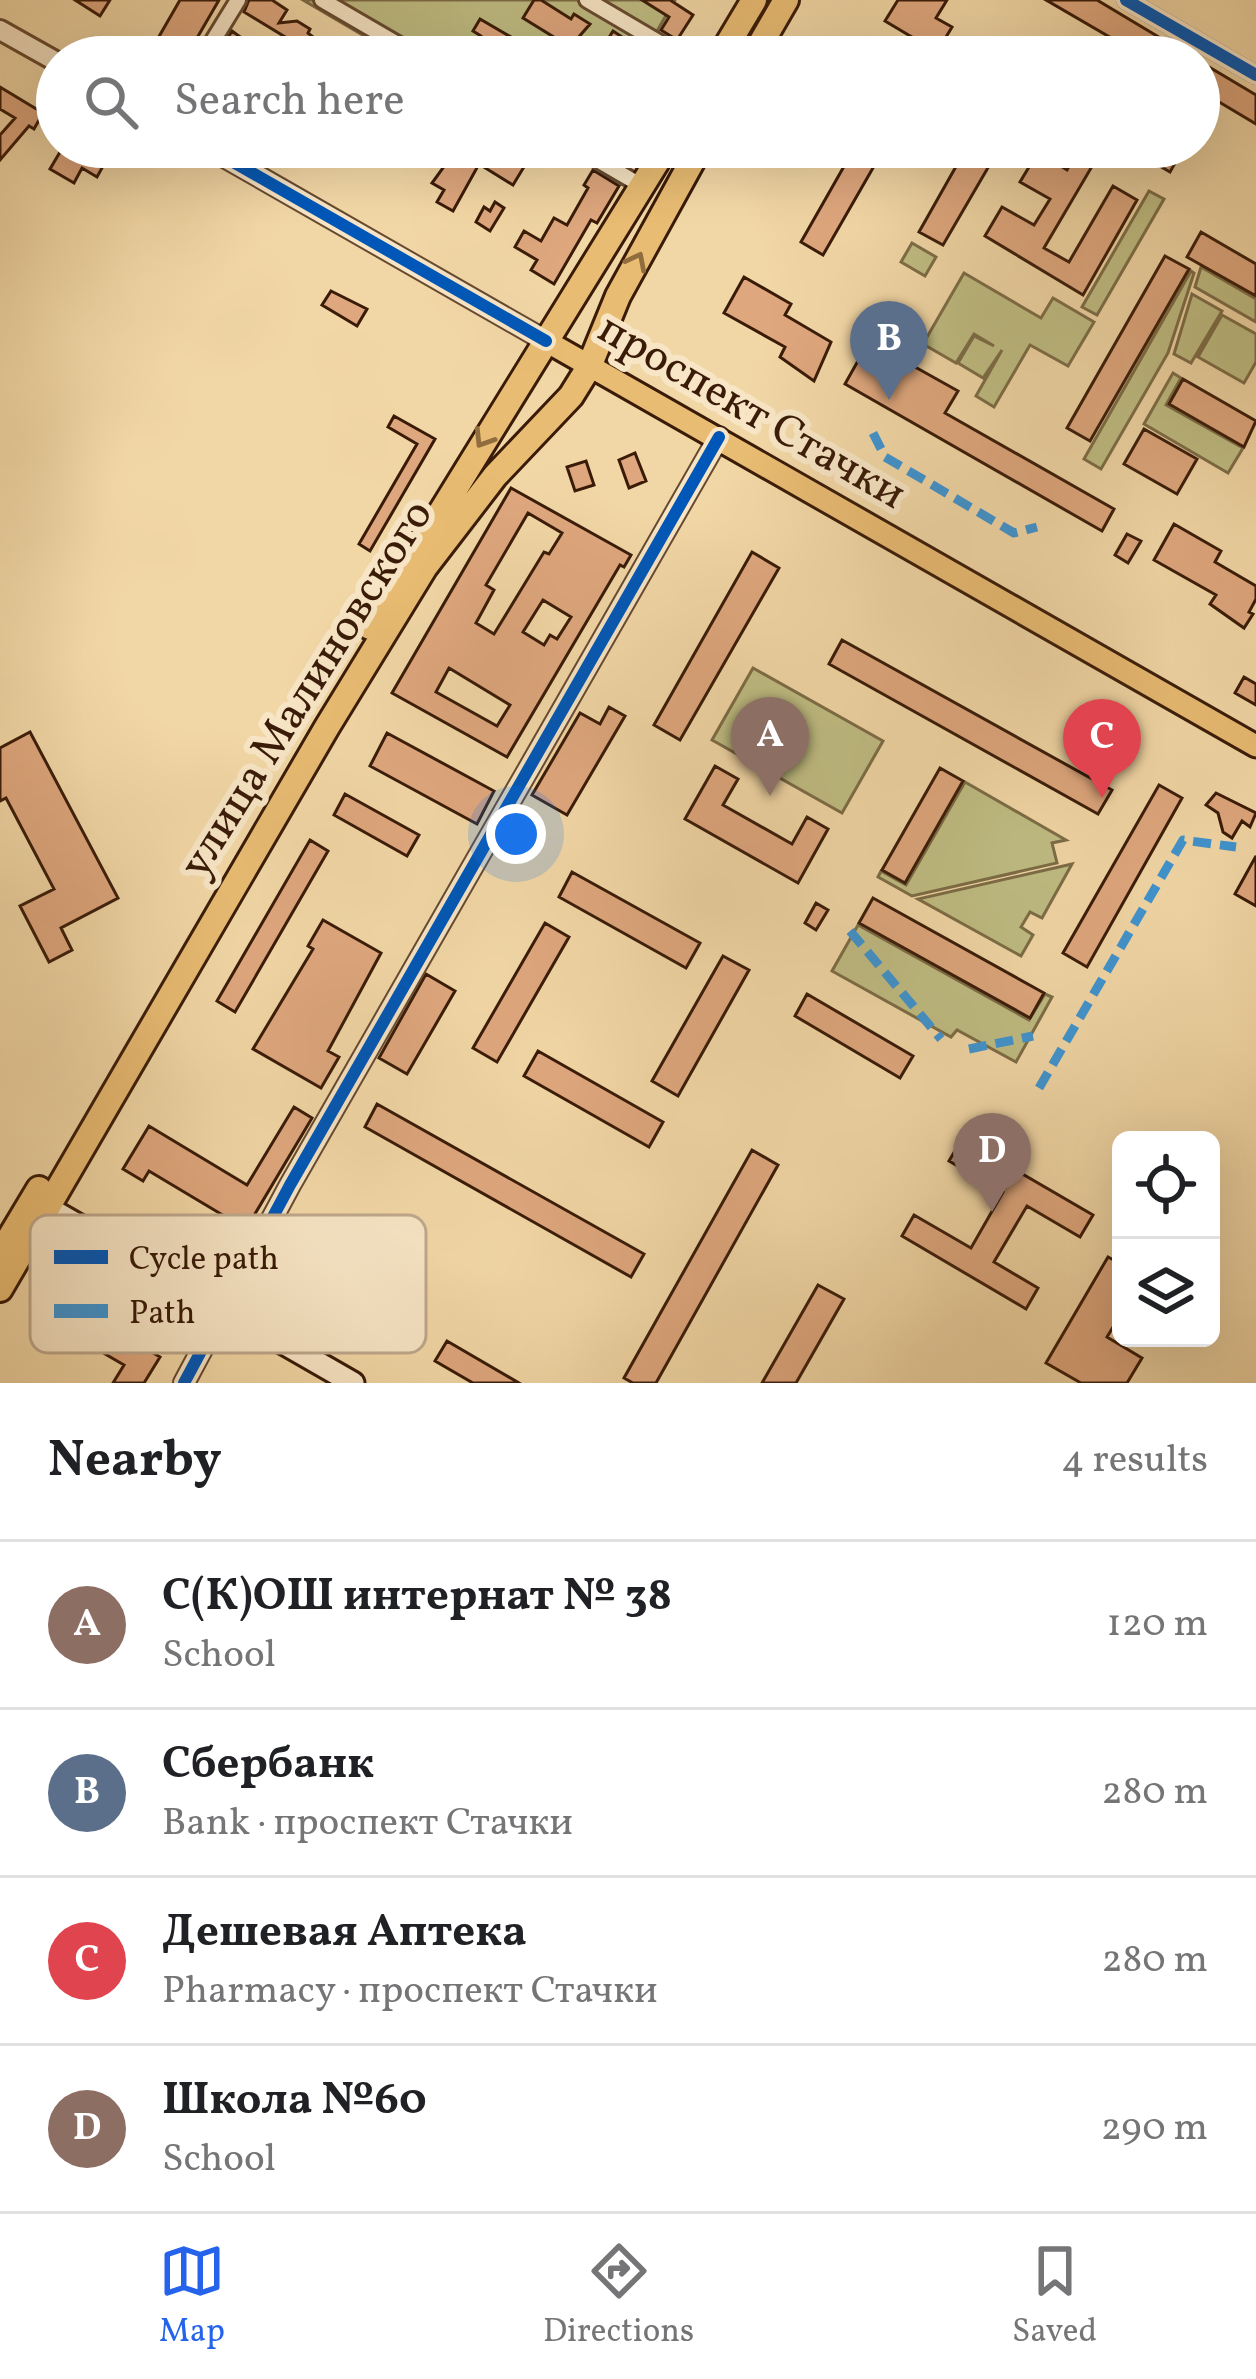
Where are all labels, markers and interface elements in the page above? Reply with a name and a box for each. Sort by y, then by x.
search box [36,36,1220,168]
icon: search [78,69,144,135]
text: Search here [174,71,405,134]
one-way arrow [622,251,645,273]
street label: проспект Стачки [586,299,916,527]
pin: B [850,301,928,400]
one-way arrow [475,426,497,448]
street label: улица Малиновского [166,489,450,891]
pin: A [731,697,809,796]
pin: C [1063,699,1141,798]
your location [486,804,546,864]
pin: D [953,1113,1031,1212]
map controls [1112,1131,1220,1347]
button: locate [1112,1131,1220,1239]
legend [30,1215,426,1353]
text: Cycle path [129,1238,279,1284]
button: layers [1112,1239,1220,1347]
text: Path [129,1292,195,1338]
text: Nearby [48,1426,222,1497]
text: 4 results [1061,1434,1208,1488]
text: С(К)ОШ интернат № 38 [162,1566,672,1629]
text: A [73,1598,101,1652]
text: 120 m [1107,1598,1208,1652]
text: School [162,1629,276,1683]
text: Сбербанк [162,1734,374,1797]
text: B [74,1766,100,1820]
text: 280 m [1101,1766,1208,1820]
text: Bank · проспект Стачки [162,1797,573,1851]
text: Дешевая Аптека [162,1902,527,1965]
text: C [74,1934,100,1988]
text: 280 m [1101,1934,1208,1988]
text: Pharmacy · проспект Стачки [162,1965,658,2019]
text: Школа №60 [162,2070,427,2133]
text: D [73,2102,101,2156]
text: 290 m [1101,2102,1208,2156]
text: School [162,2133,276,2187]
tab: Map [159,2238,225,2356]
tab: Directions [543,2238,694,2356]
tab: Saved [1012,2238,1097,2356]

